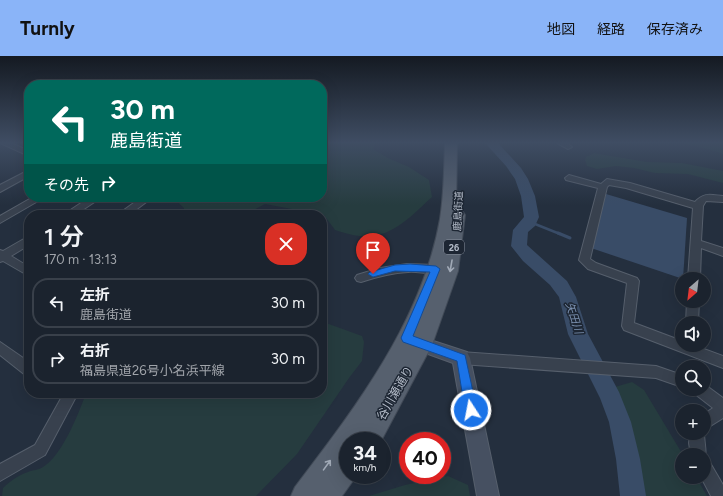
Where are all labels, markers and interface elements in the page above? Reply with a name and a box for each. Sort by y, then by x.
text: Turnly [20,17,75,40]
text: 地図 [547,21,575,38]
text: 経路 [597,21,625,38]
text: 保存済み [647,21,703,38]
text: 30 m [110,92,175,126]
icon: left [44,96,96,148]
text: 鹿島街道 [110,130,182,152]
icon: right [97,172,119,194]
text: その先 [44,176,89,194]
street label: 鹿島街道 [450,191,466,231]
text: 1 分 [44,222,84,251]
button: close [265,223,307,265]
pin [356,233,390,274]
icon: arrive [362,239,384,261]
road number: 26 [444,240,464,254]
text: 170 m · 13:13 [44,252,117,267]
one-way arrow [447,259,455,272]
north arrow [675,272,711,308]
map controls [675,272,711,484]
text: 左折 [80,286,110,304]
icon: left [46,292,68,314]
text: 30 m [271,294,305,312]
water label: 矢田川 [563,300,586,337]
text: 鹿島街道 [80,307,132,322]
button: sound [675,316,711,352]
text: 右折 [80,342,110,360]
icon: right [46,348,68,370]
text: 30 m [271,350,305,368]
button: search [675,360,711,396]
text: 福島県道26号小名浜平線 [80,363,225,378]
street label: 谷川瀬通り [374,364,416,422]
position arrow [450,389,492,431]
button: + [675,404,711,440]
speed limit sign: 40 [399,432,451,484]
text: 34 [353,441,377,465]
button: − [675,448,711,484]
one-way arrow [323,459,331,470]
text: km/h [354,461,376,474]

